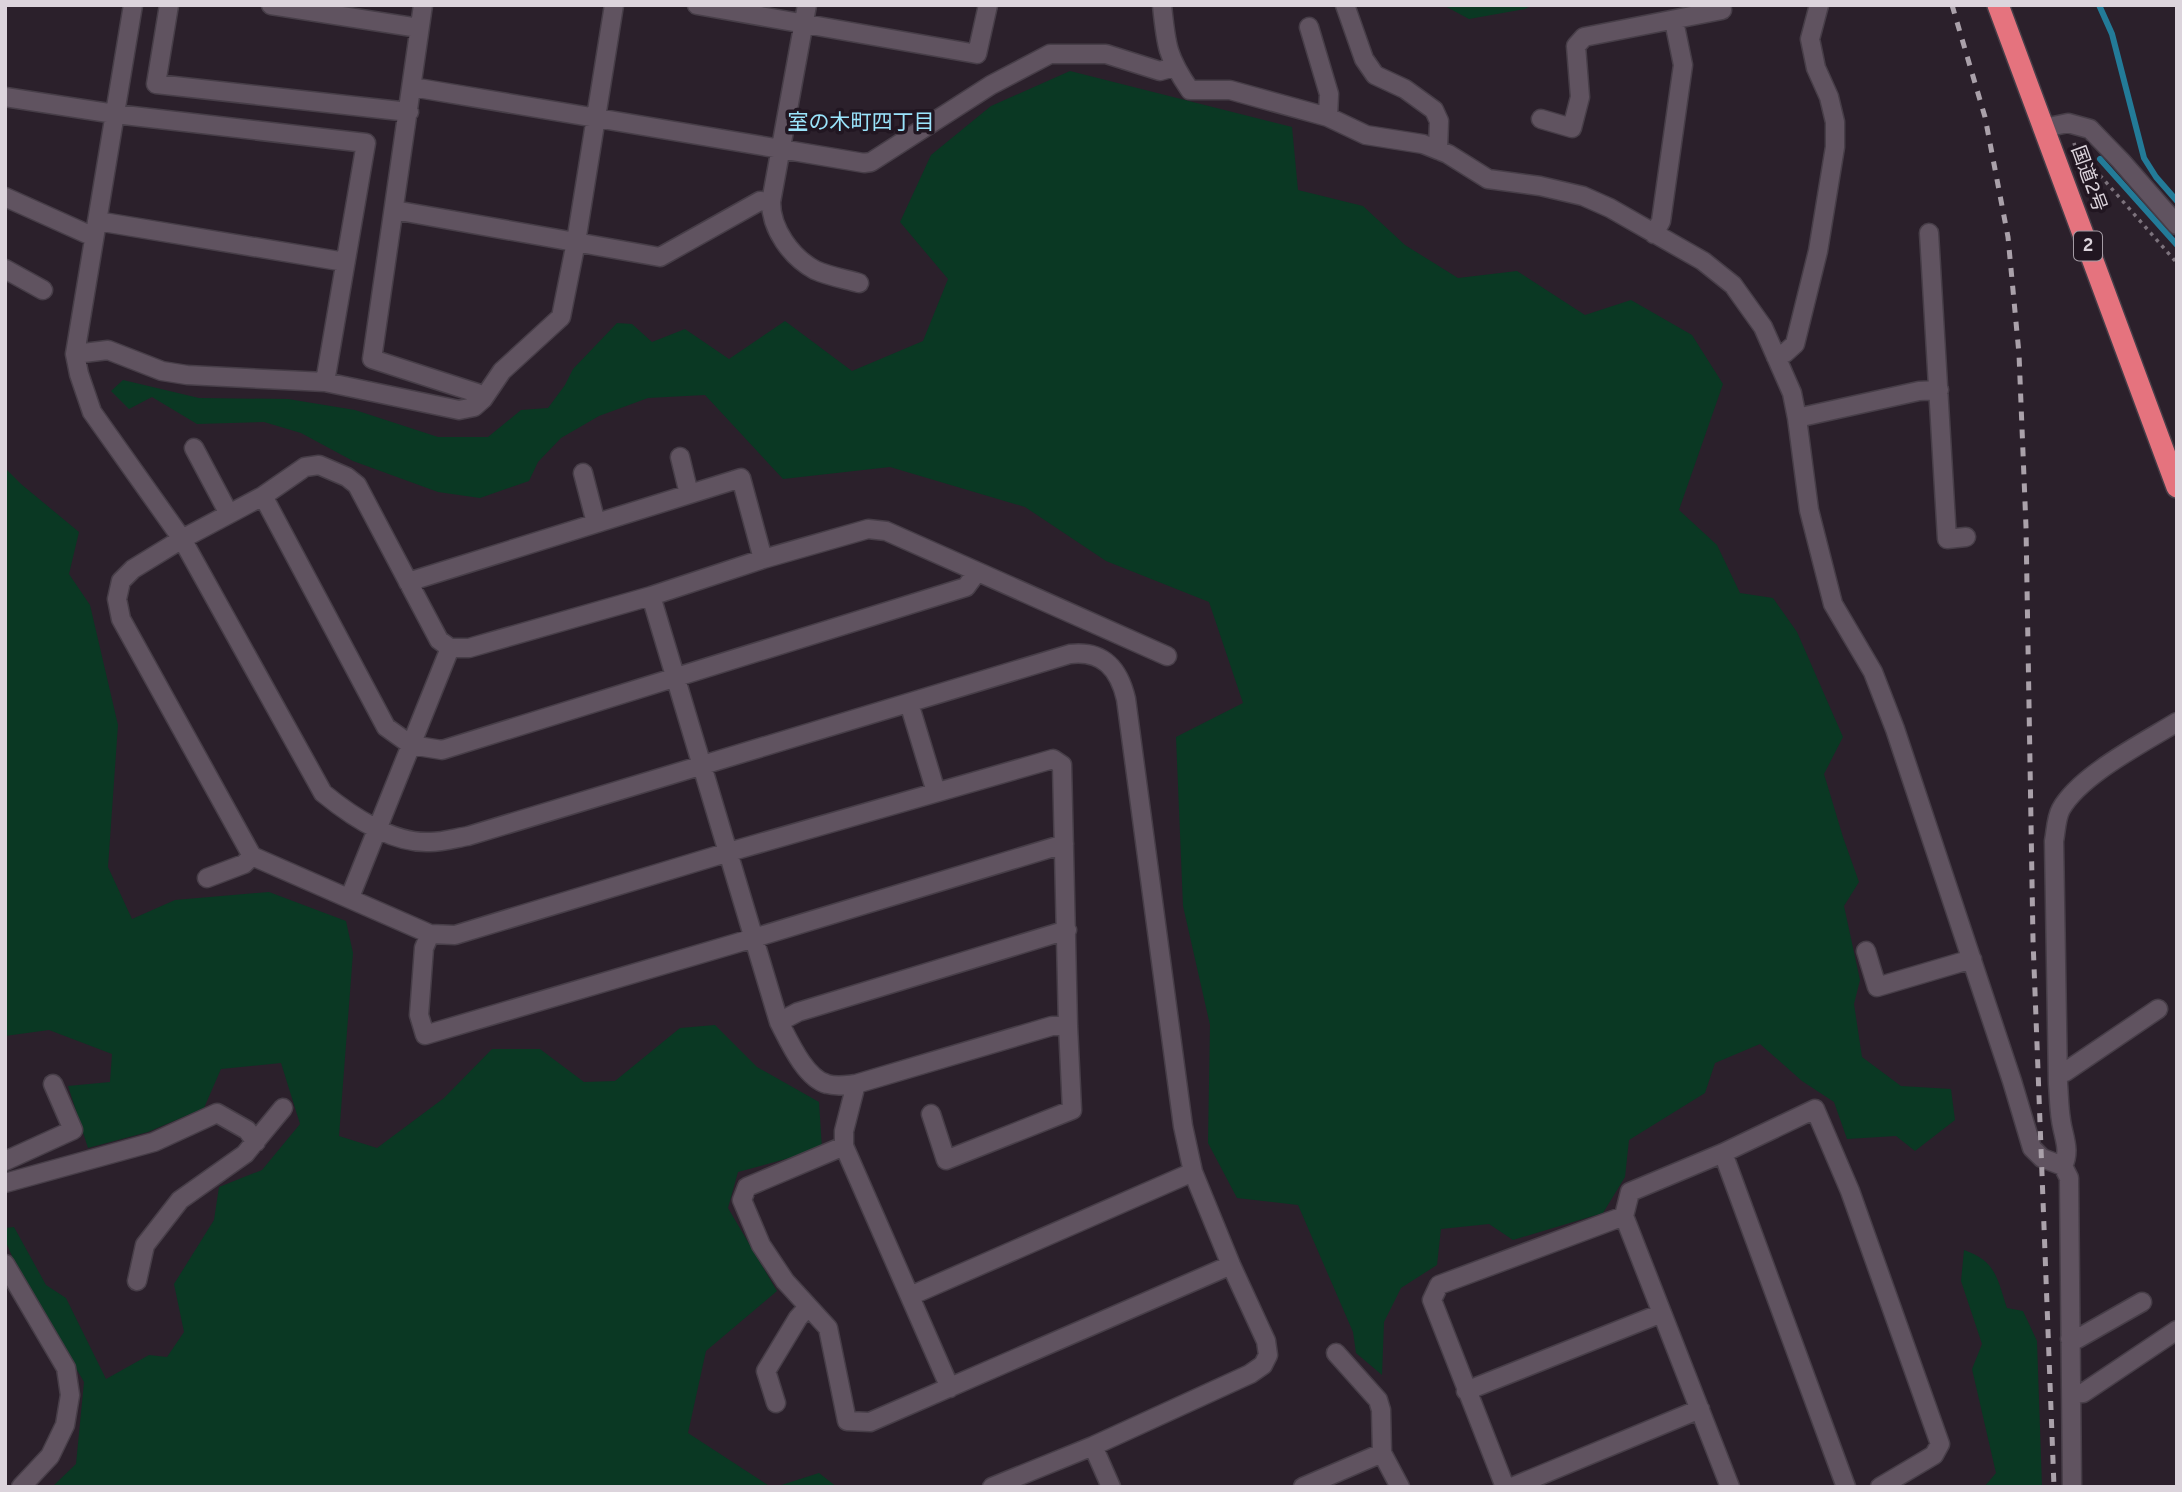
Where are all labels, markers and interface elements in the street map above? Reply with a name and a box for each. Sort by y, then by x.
district label: 室の木町四丁目 [788,110,935,137]
street label: 国道2号 [2065,143,2111,215]
road number: 2 [2074,232,2102,260]

